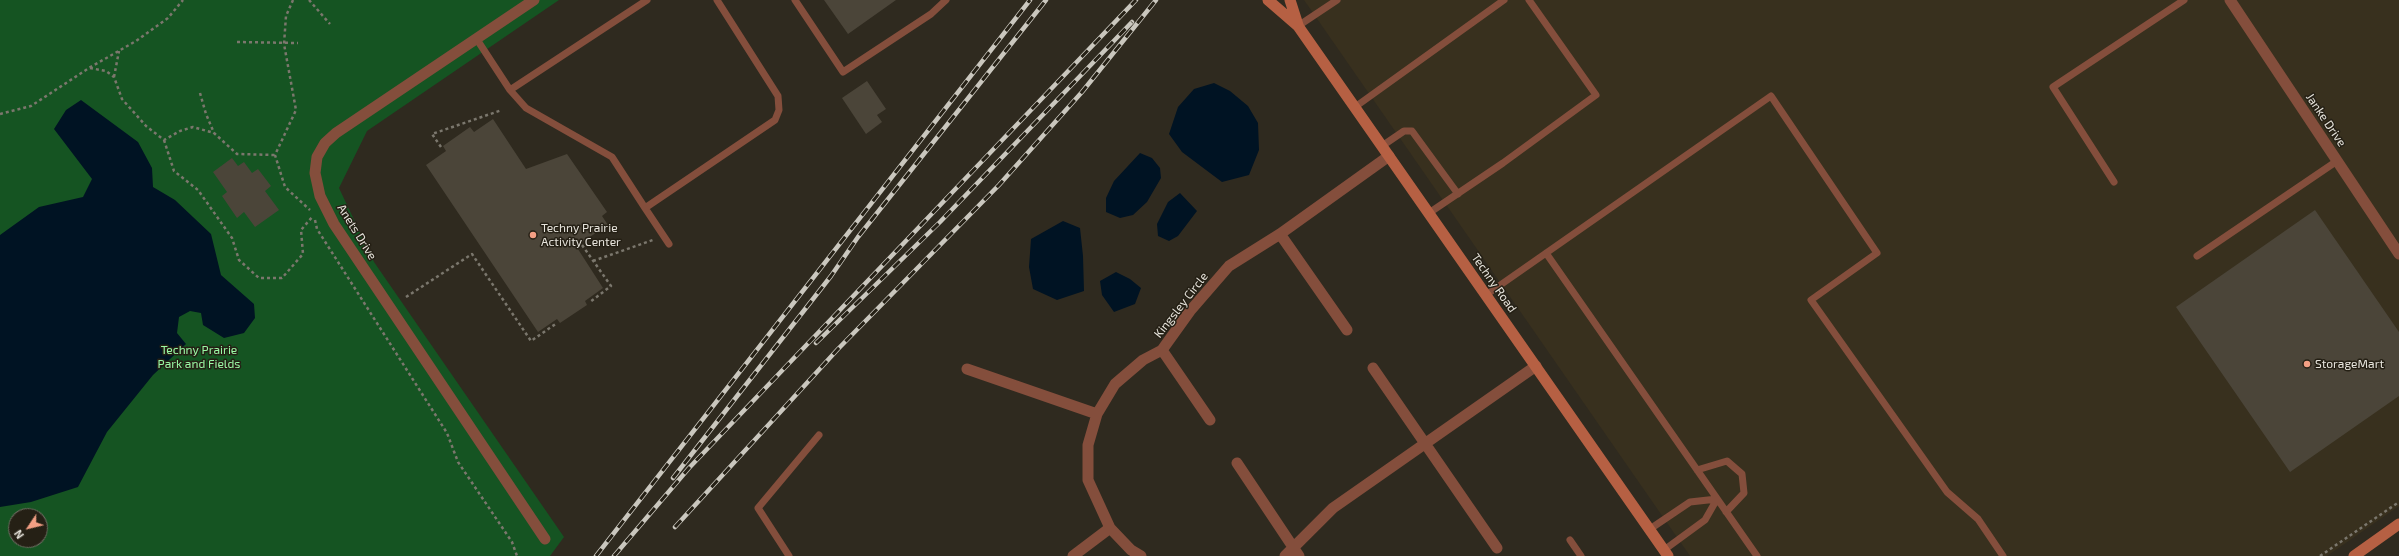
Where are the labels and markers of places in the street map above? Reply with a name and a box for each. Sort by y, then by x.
place label: Techny Prairie Activity Center [541,221,621,249]
marker: Techny Prairie Activity Center [528,230,538,240]
place label: StorageMart [2315,357,2384,371]
marker: StorageMart [2302,359,2312,369]

